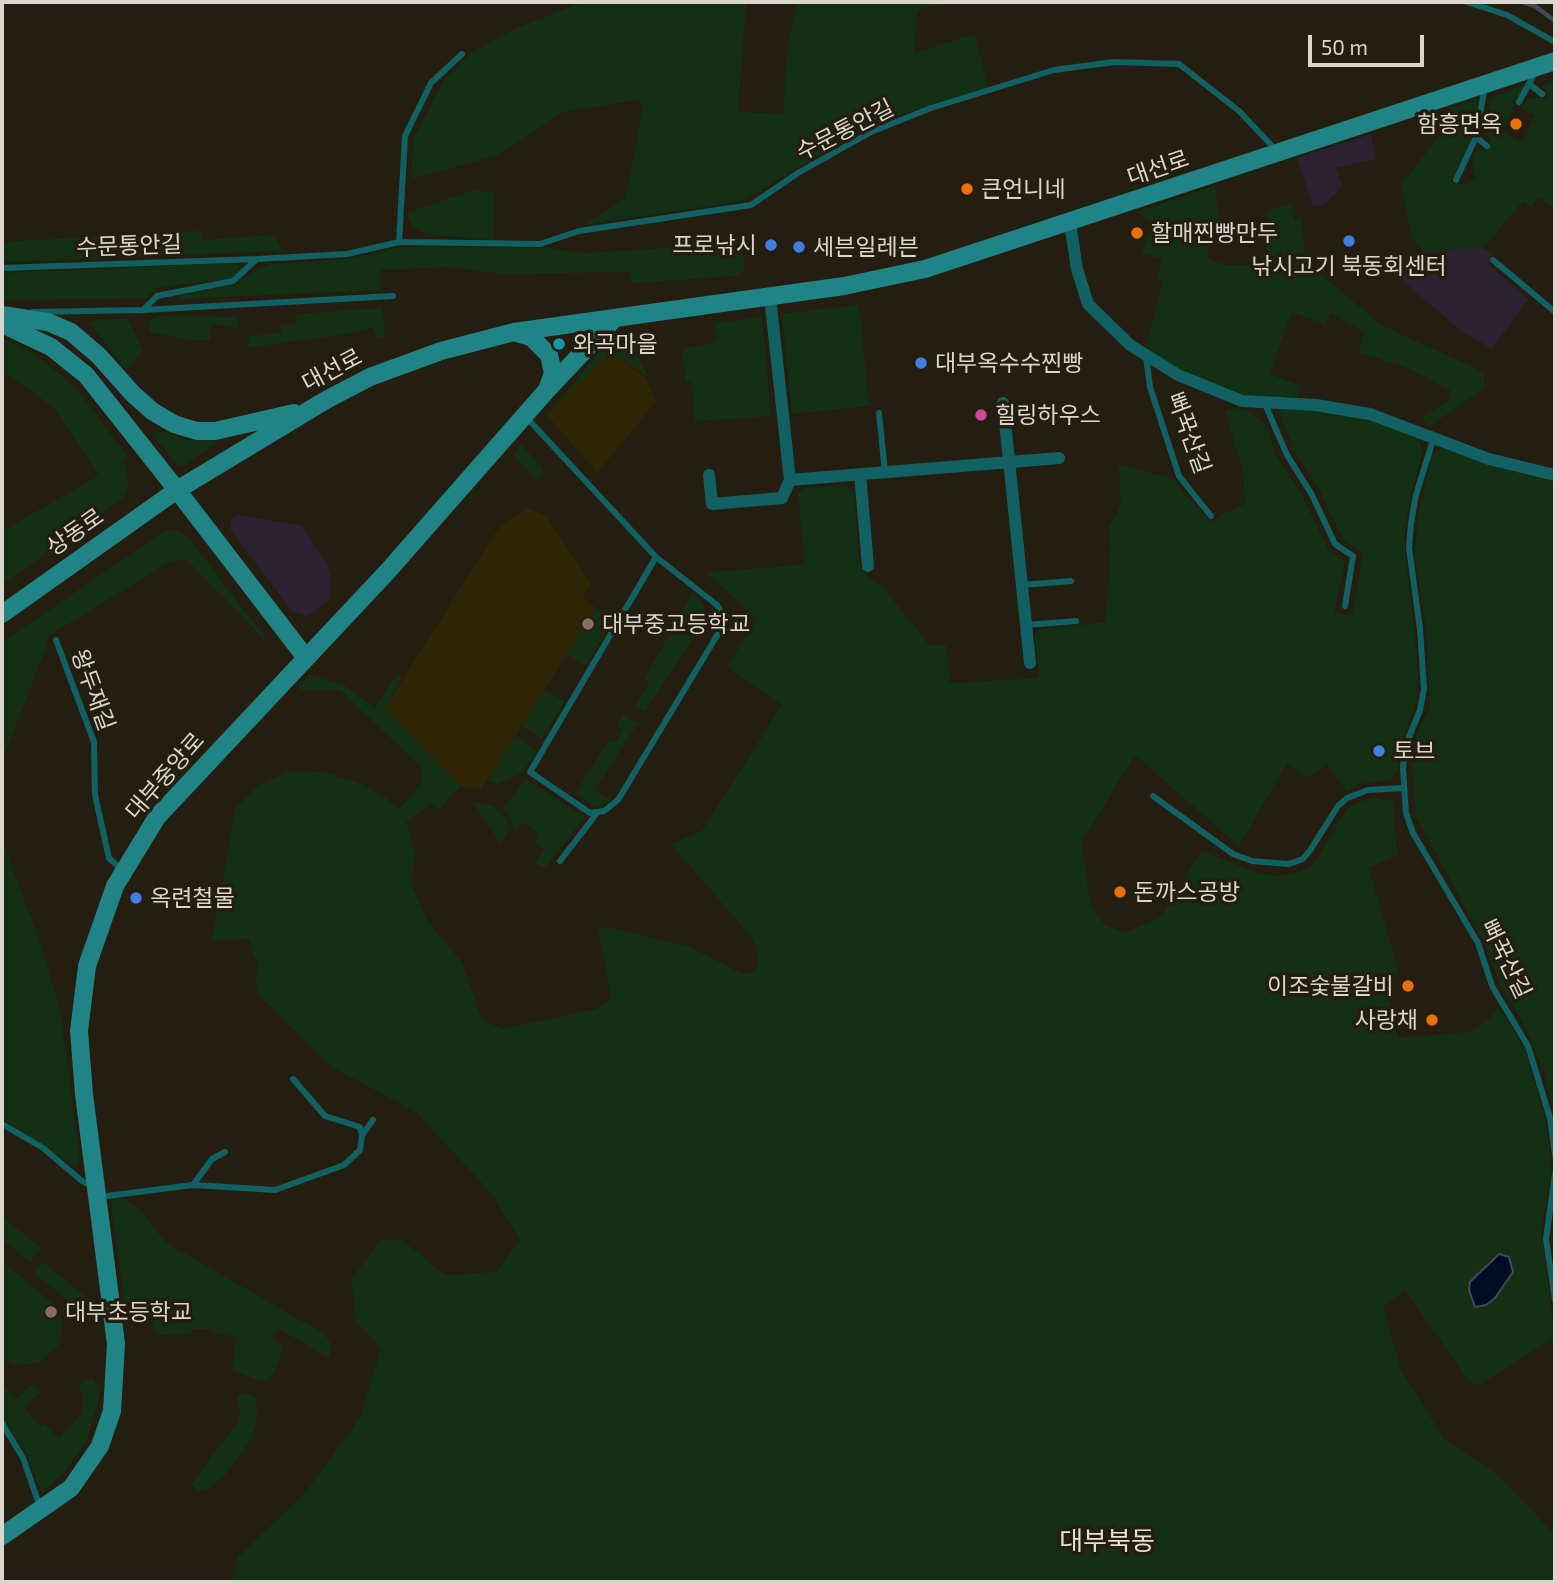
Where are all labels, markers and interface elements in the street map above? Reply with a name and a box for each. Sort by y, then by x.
scale bar [1312,21,1428,65]
text: 50 m [1321,34,1368,59]
street label: 수문통안길 [792,94,898,166]
place label: 함흥면옥 [1417,110,1502,138]
marker: 함흥면옥 [1508,116,1524,132]
street label: 대선로 [1123,145,1193,191]
place label: 큰언니네 [981,175,1066,203]
marker: 큰언니네 [959,181,975,197]
place label: 할매찐빵만두 [1151,219,1278,247]
marker: 할매찐빵만두 [1129,225,1145,241]
street label: 수문통안길 [76,230,182,262]
place label: 프로낚시 [672,231,757,259]
place label: 세븐일레븐 [813,233,919,261]
marker: 낚시고기 북동회센터 [1341,233,1357,249]
marker: 프로낚시 [763,237,779,253]
marker: 세븐일레븐 [791,239,807,255]
place label: 낚시고기 북동회센터 [1251,252,1447,280]
place label: 와곡마을 [573,330,658,358]
marker: 와곡마을 [551,336,567,352]
street label: 대선로 [297,343,367,397]
place label: 대부옥수수찐빵 [935,349,1083,377]
marker: 대부옥수수찐빵 [913,355,929,371]
street label: 뻐꾹산길 [1162,389,1216,477]
place label: 힐링하우스 [995,401,1101,429]
marker: 힐링하우스 [973,407,989,423]
street label: 상동로 [41,502,109,562]
place label: 대부중고등학교 [602,610,750,638]
marker: 대부중고등학교 [580,616,596,632]
street label: 왕두재길 [66,646,120,734]
street label: 대부중앙로 [120,727,210,825]
place label: 토브 [1393,737,1435,765]
marker: 토브 [1371,743,1387,759]
place label: 돈까스공방 [1134,878,1240,906]
place label: 옥련철물 [150,884,235,912]
marker: 돈까스공방 [1112,884,1128,900]
marker: 옥련철물 [128,890,144,906]
street label: 뻐꾹산길 [1475,915,1537,1003]
place label: 이조숯불갈비 [1267,972,1394,1000]
marker: 이조숯불갈비 [1400,978,1416,994]
place label: 사랑채 [1355,1006,1418,1034]
marker: 사랑채 [1424,1012,1440,1028]
place label: 대부초등학교 [65,1298,192,1326]
marker: 대부초등학교 [43,1304,59,1320]
district label: 대부북동 [1059,1525,1155,1557]

